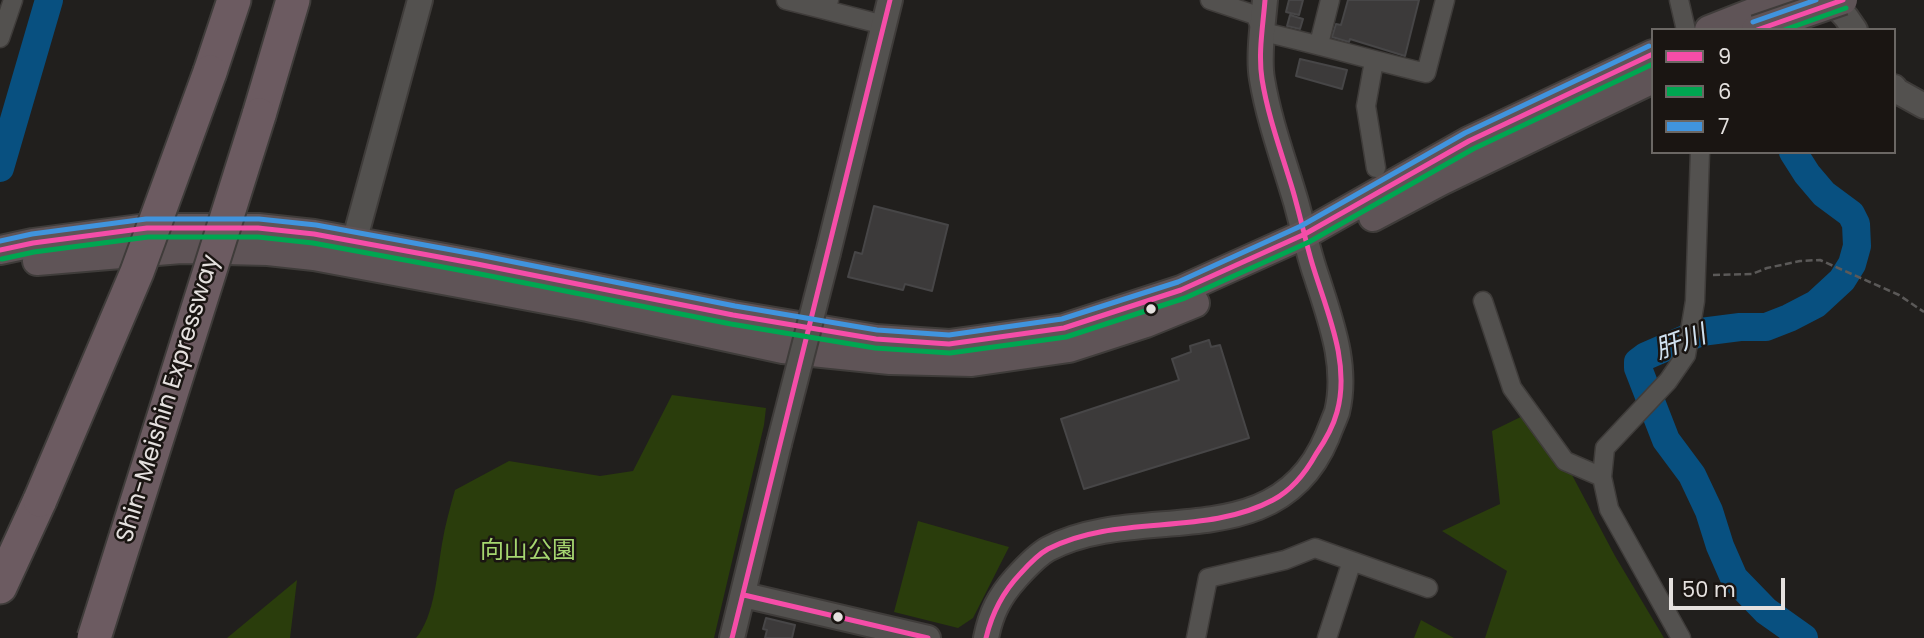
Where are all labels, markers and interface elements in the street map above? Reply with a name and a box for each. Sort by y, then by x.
legend [1651,28,1896,154]
text: 9 [1718,42,1731,71]
text: 6 [1718,77,1731,106]
text: 7 [1718,112,1729,141]
street label: Shin-Meishin Expressway [111,252,227,546]
unlabelled marker [1144,302,1158,316]
water label: 肝川 [1651,320,1711,368]
park label: 向山公園 [480,538,576,566]
scale bar [1672,564,1787,608]
text: 50 m [1682,575,1736,604]
unlabelled marker [831,610,845,624]

